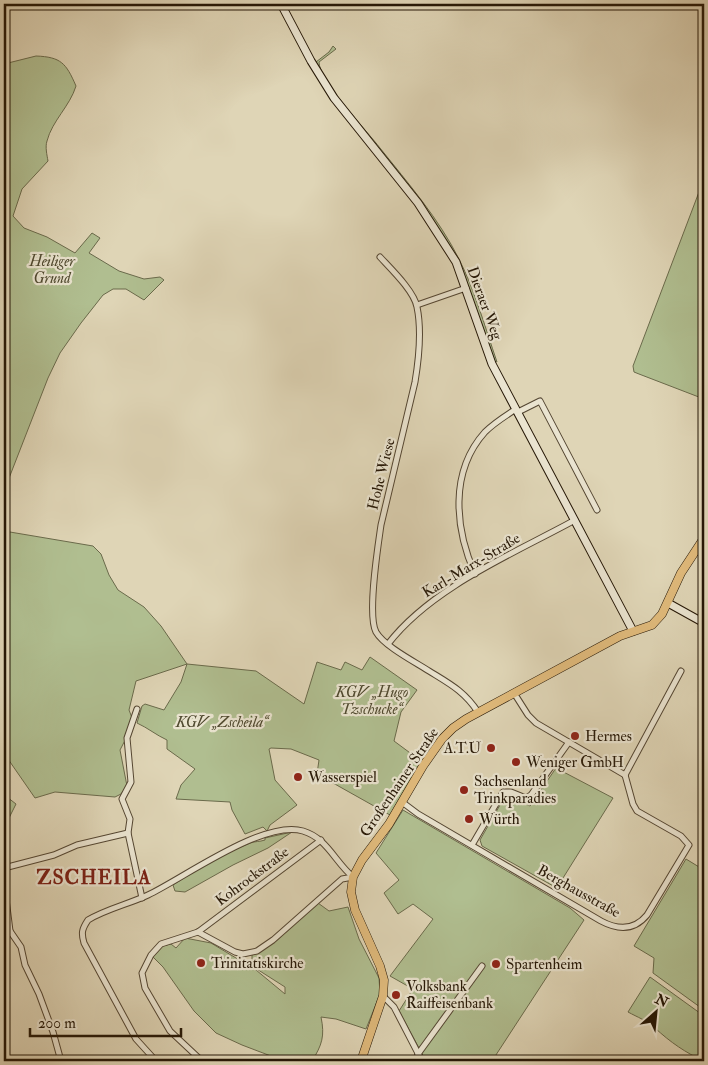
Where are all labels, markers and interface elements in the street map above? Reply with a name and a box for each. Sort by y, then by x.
park label: Heiliger Grund [28,252,76,288]
street label: Dieraer Weg [462,264,507,343]
street label: Hohe Wiese [363,436,400,512]
street label: Karl-Marx-Straße [419,529,524,602]
park label: KGV „Hugo Tzschucke“ [335,683,408,719]
park label: KGV „Zscheila“ [175,713,270,732]
street label: Großenhainer Straße [356,724,443,840]
place label: Hermes [585,727,632,746]
marker: Hermes [569,730,581,742]
place label: A.T.U [443,739,481,758]
marker: A.T.U [485,742,497,754]
place label: Weniger GmbH [525,753,624,772]
marker: Weniger GmbH [510,756,522,768]
place label: Wasserspiel [307,768,377,788]
marker: Wasserspiel [292,771,304,783]
place label: Sachsenland Trinkparadies [474,772,556,809]
marker: Sachsenland Trinkparadies [458,784,470,796]
place label: Würth [478,810,520,829]
marker: Würth [463,813,475,825]
street label: Kohrockstraße [212,843,293,910]
street label: Berghausstraße [534,861,624,922]
district label: ZSCHEILA [36,865,152,890]
place label: Trinitatiskirche [211,954,304,973]
place label: Spartenheim [506,955,583,975]
marker: Trinitatiskirche [195,957,207,969]
marker: Spartenheim [490,958,502,970]
place label: Volksbank Raiffeisenbank [406,977,493,1013]
north arrow [630,988,680,1038]
marker: Volksbank Raiffeisenbank [390,989,402,1001]
text: N [651,990,672,1011]
scale bar [30,1005,181,1037]
text: 200 m [38,1014,76,1033]

